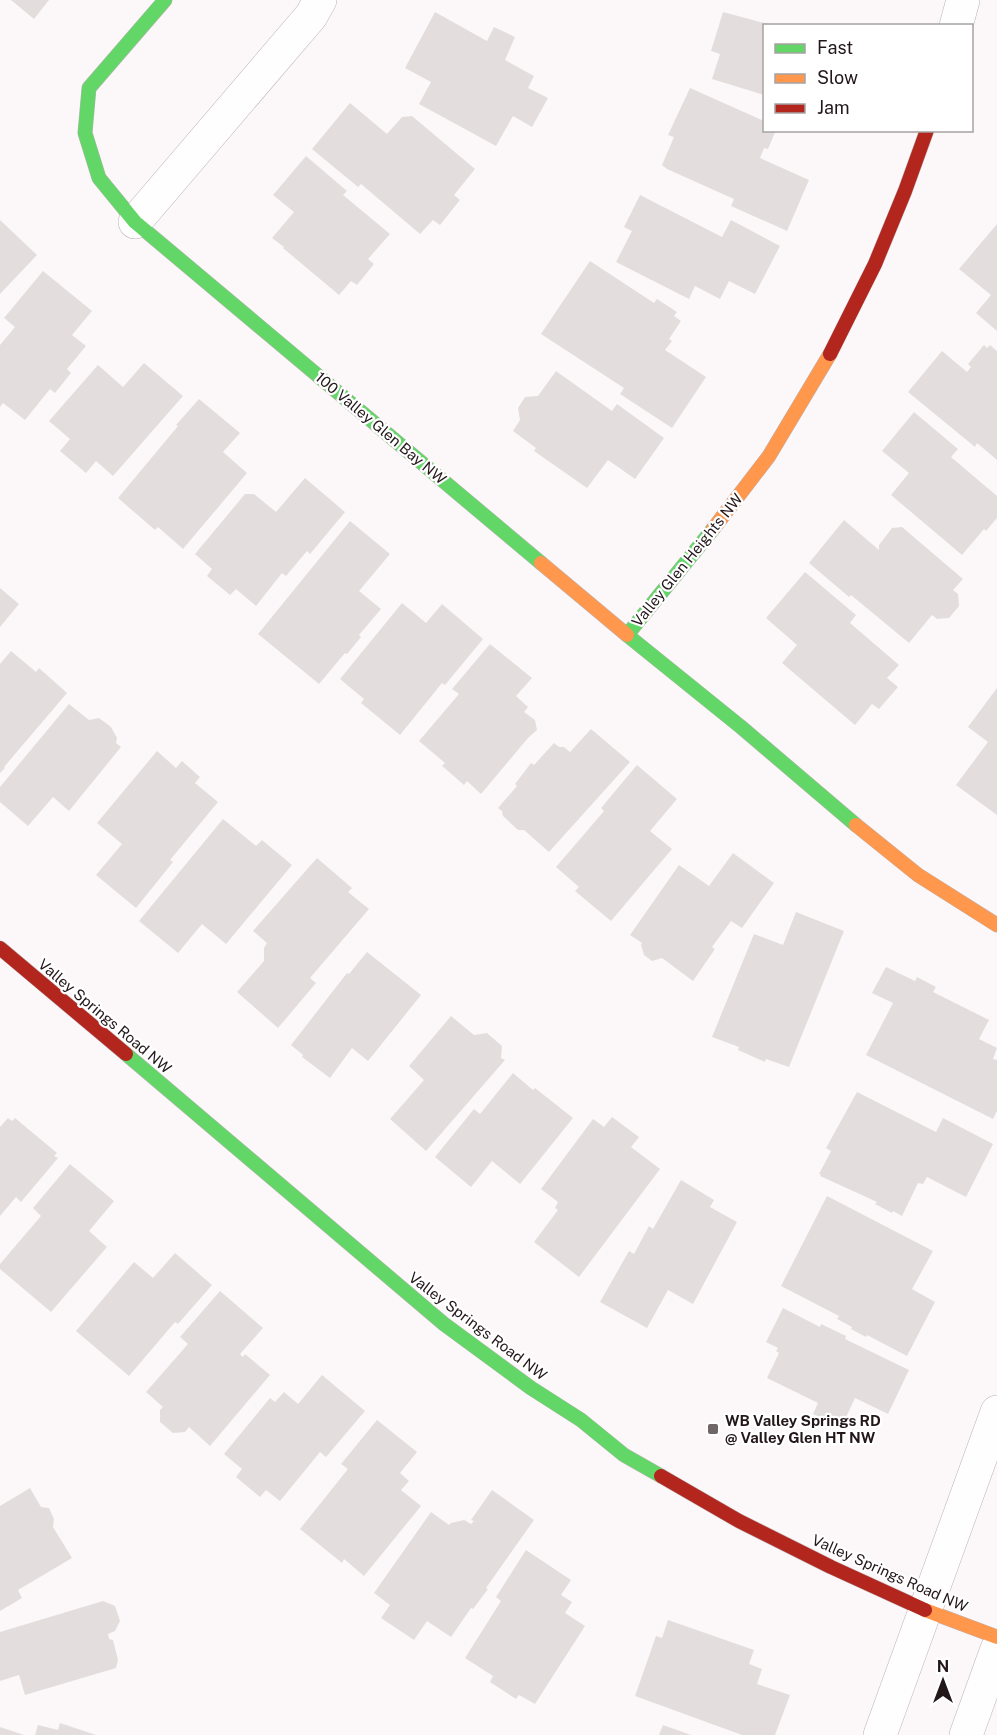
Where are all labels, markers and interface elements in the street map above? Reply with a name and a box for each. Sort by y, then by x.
legend [763,24,973,132]
text: Fast [817,37,853,58]
text: Slow [817,67,858,88]
text: Jam [817,97,850,118]
street label: 100 Valley Glen Bay NW [312,368,450,488]
street label: Valley Glen Heights NW [628,490,746,630]
street label: Valley Springs Road NW [35,955,175,1077]
street label: Valley Springs Road NW [406,1268,550,1384]
place label: WB Valley Springs RD @ Valley Glen HT NW [725,1412,881,1446]
marker: WB Valley Springs RD @ Valley Glen HT NW [706,1422,720,1436]
street label: Valley Springs Road NW [810,1531,970,1615]
north arrow [913,1651,973,1711]
text: N [937,1657,949,1676]

